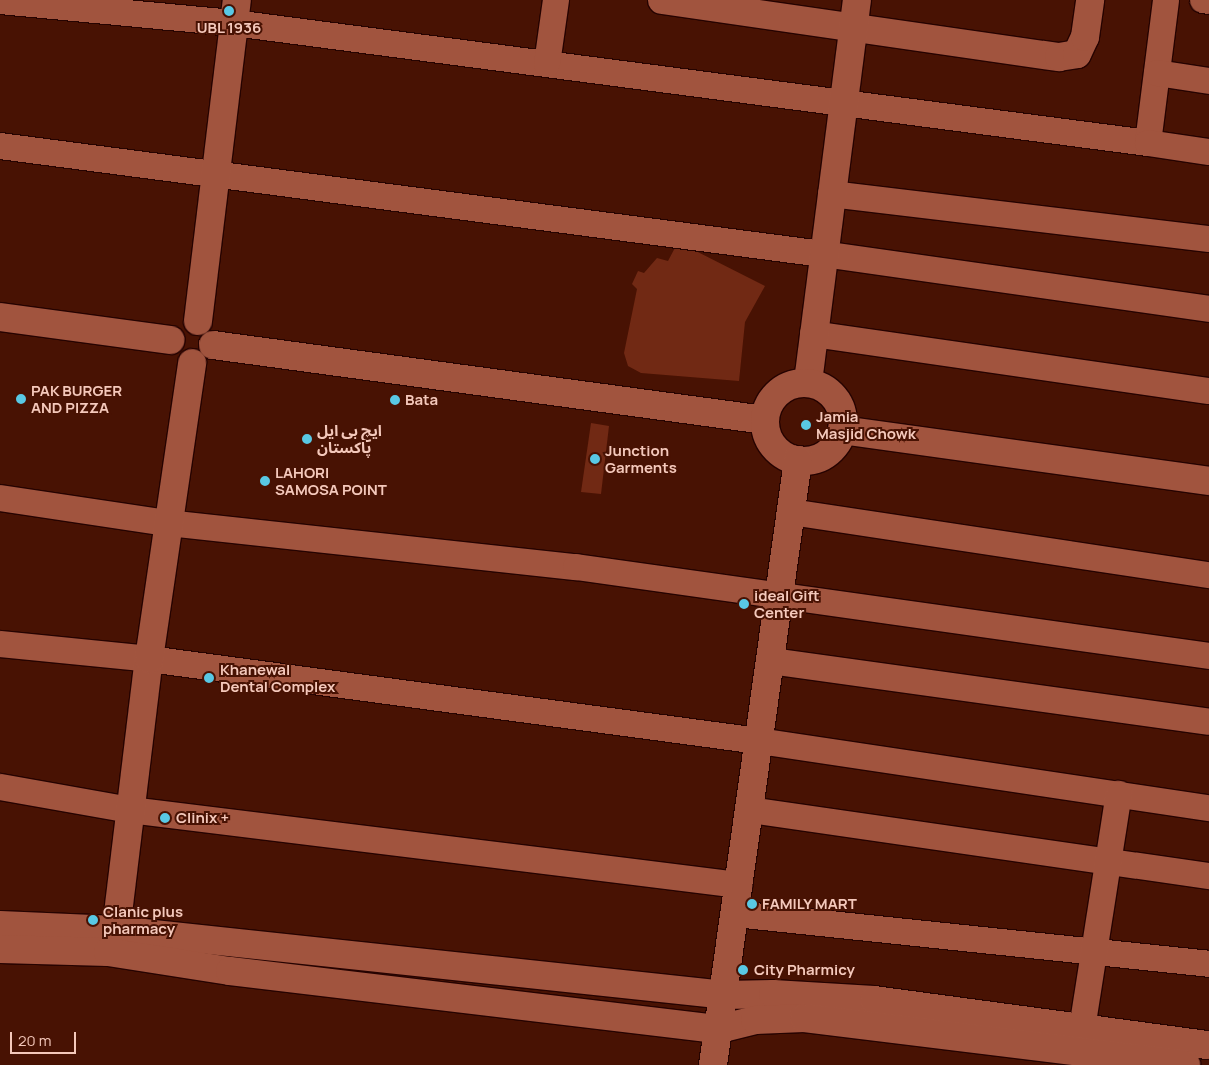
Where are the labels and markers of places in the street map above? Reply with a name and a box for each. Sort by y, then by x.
marker: UBL 1936 [223,5,235,17]
place label: UBL 1936 [196,19,262,37]
place label: PAK BURGER AND PIZZA [31,381,122,416]
place label: Bata [405,391,438,409]
marker: PAK BURGER AND PIZZA [15,393,27,405]
marker: Bata [389,394,401,406]
place label: Jamia Masjid Chowk [816,407,916,442]
marker: Jamia Masjid Chowk [800,419,812,431]
place label: ایچ بی ایل پاکستان [317,421,382,456]
marker: ایچ بی ایل پاکستان [301,433,313,445]
place label: Junction Garments [605,441,677,476]
marker: Junction Garments [589,453,601,465]
place label: LAHORI SAMOSA POINT [275,463,387,498]
marker: LAHORI SAMOSA POINT [259,475,271,487]
place label: ideal Gift Center [754,586,820,621]
marker: ideal Gift Center [738,598,750,610]
place label: Khanewal Dental Complex [220,660,335,695]
marker: Khanewal Dental Complex [202,671,216,685]
place label: Clinix + [176,809,229,827]
marker: Clinix + [158,811,172,825]
place label: FAMILY MART [762,895,857,913]
marker: FAMILY MART [746,898,758,910]
place label: Clanic plus pharmacy [103,902,183,937]
marker: Clanic plus pharmacy [87,914,99,926]
place label: City Pharmicy [754,961,855,979]
marker: City Pharmicy [736,963,750,977]

